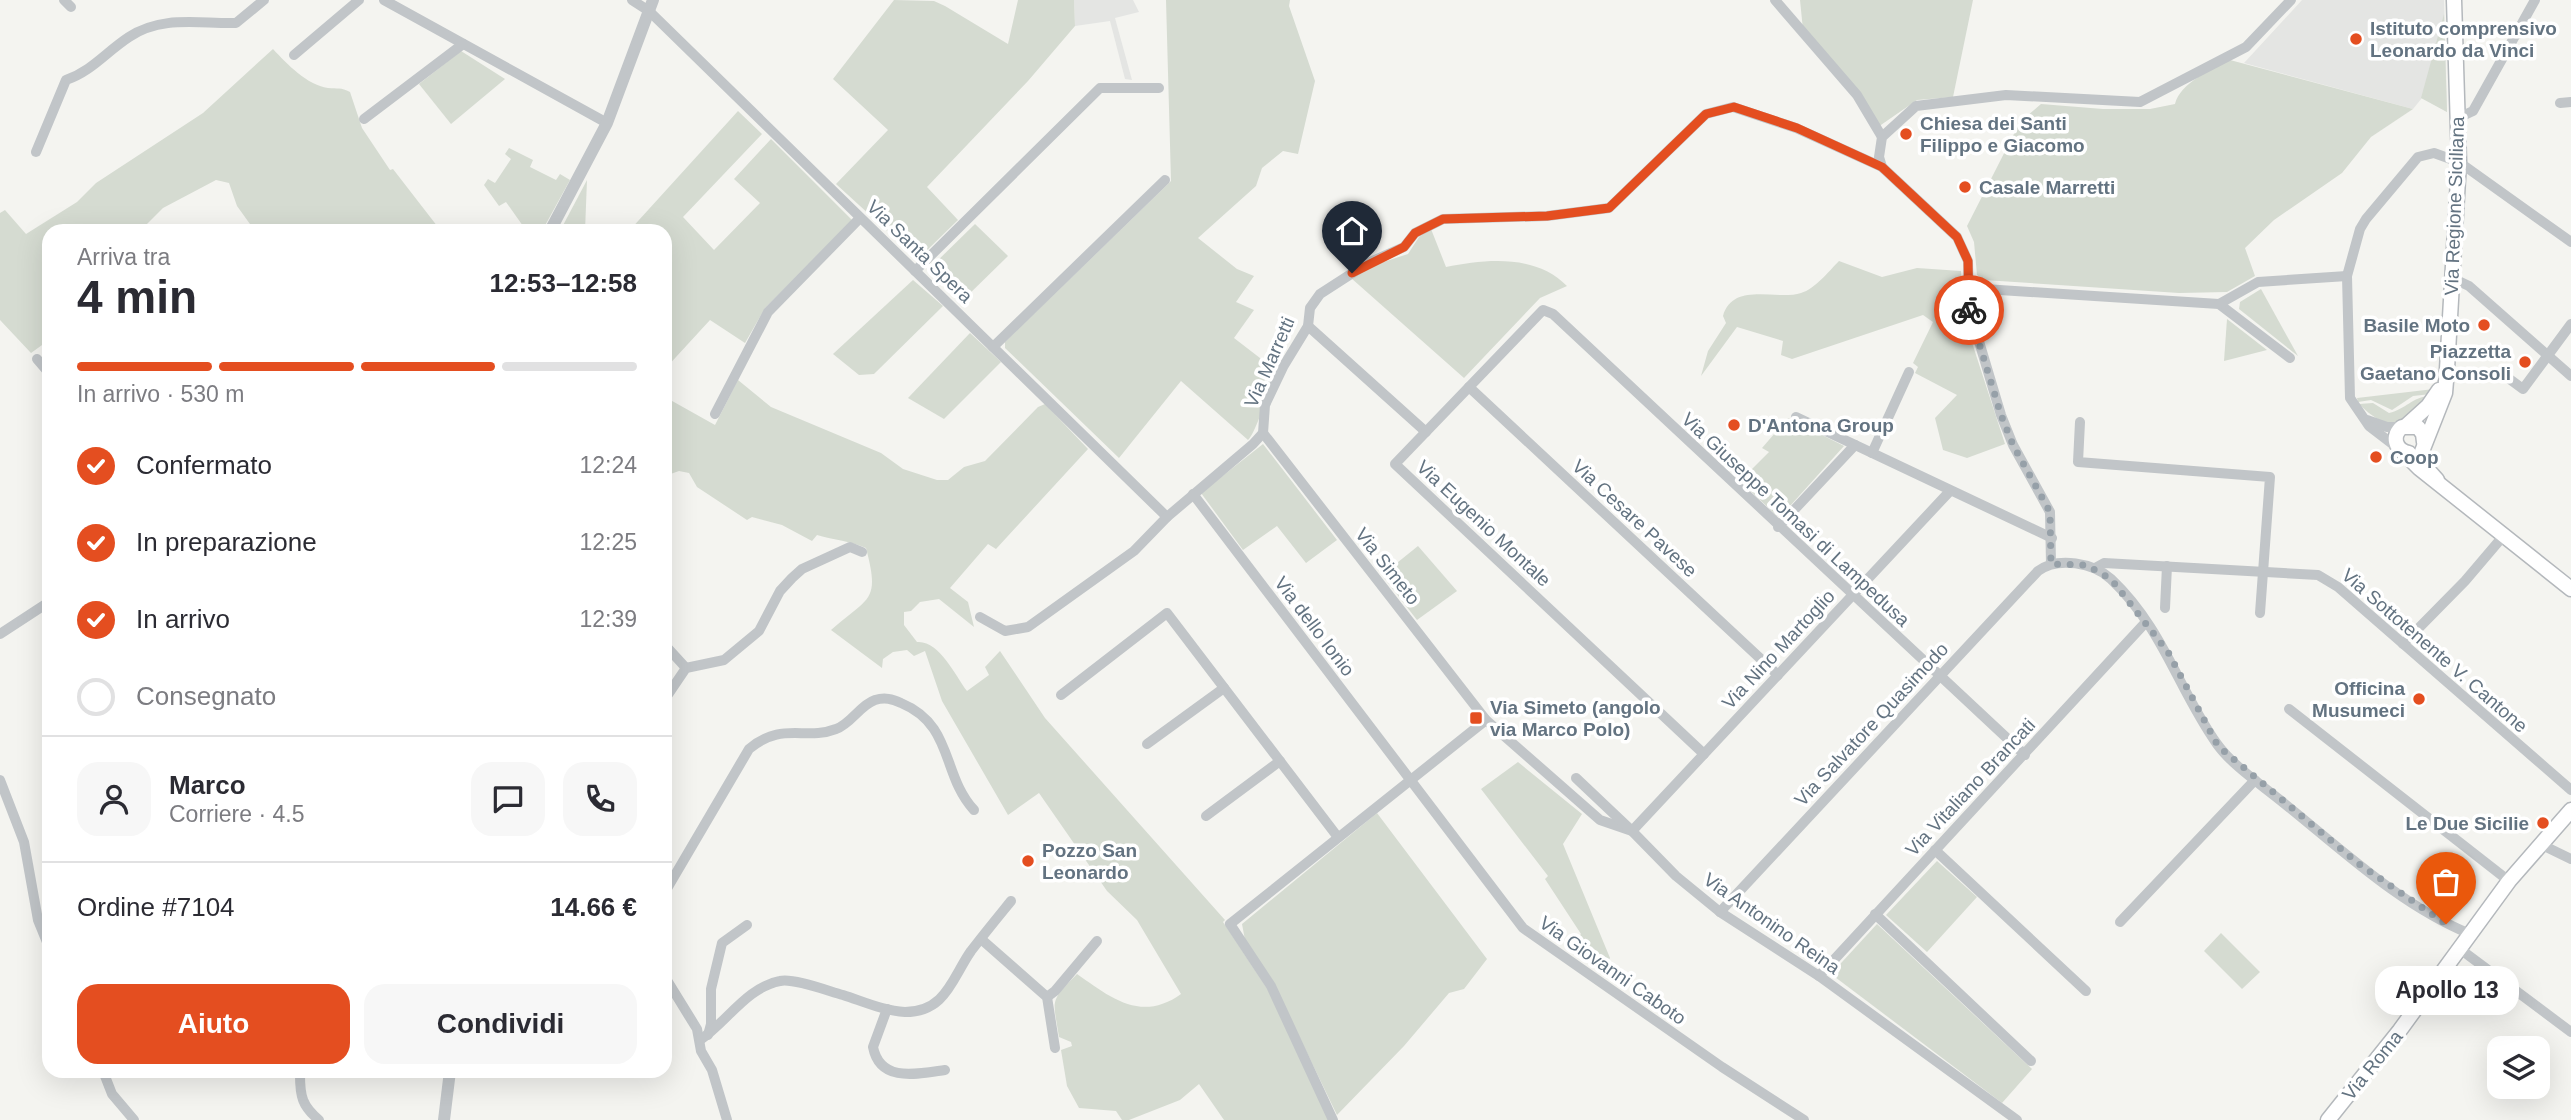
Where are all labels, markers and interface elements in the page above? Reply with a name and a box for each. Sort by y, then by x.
place label: Istituto comprensivo Leonardo da Vinci [2370,18,2557,61]
marker: Istituto comprensivo Leonardo da Vinci [2348,31,2364,47]
place label: Chiesa dei Santi Filippo e Giacomo [1920,113,2085,156]
street label: Via Regione Siciliana [2441,116,2468,296]
marker: Chiesa dei Santi Filippo e Giacomo [1898,126,1914,142]
place label: Casale Marretti [1979,177,2115,198]
marker: Casale Marretti [1957,179,1973,195]
street label: Via Santa Spera [863,196,977,307]
pin [1322,201,1382,273]
icon: home [1333,212,1371,250]
text: Arriva tra [77,244,170,270]
text: 12:53–12:58 [490,268,637,298]
text: 4 min [77,271,197,323]
courier [1934,275,2004,345]
icon: bike [1950,291,1988,329]
street label: Via Marretti [1240,314,1299,411]
place label: Basile Moto [2363,315,2470,336]
marker: Basile Moto [2476,317,2492,333]
place label: Piazzetta Gaetano Consoli [2360,341,2511,384]
marker: Piazzetta Gaetano Consoli [2517,354,2533,370]
text: In arrivo · 530 m [77,381,244,407]
street label: Via Giuseppe Tomasi di Lampedusa [1678,408,1914,631]
place label: D'Antona Group [1748,415,1894,436]
marker: D'Antona Group [1726,417,1742,433]
icon: check [77,447,115,485]
place label: Coop [2390,447,2439,468]
marker: Coop [2368,449,2384,465]
text: Confermato [136,450,272,480]
text: 12:24 [579,452,637,478]
street label: Via Cesare Pavese [1568,455,1701,581]
street label: Via Eugenio Montale [1413,456,1555,591]
icon: check [77,524,115,562]
street label: Via Simeto [1351,524,1424,609]
text: In preparazione [136,527,317,557]
text: 12:25 [579,529,637,555]
street label: Via Sottotenente V. Cantone [2338,564,2532,737]
street label: Via dello Ionio [1270,572,1359,680]
street label: Via Nino Martoglio [1718,586,1839,713]
icon: check [77,601,115,639]
text: In arrivo [136,604,230,634]
text: 12:39 [579,606,637,632]
street label: Via Salvatore Quasimodo [1790,639,1952,810]
place label: Officina Musumeci [2312,678,2405,721]
text: Consegnato [136,681,276,711]
marker: Officina Musumeci [2411,691,2427,707]
place label: Via Simeto (angolo via Marco Polo) [1490,697,1661,740]
marker: Via Simeto (angolo via Marco Polo) [1468,710,1484,726]
street label: Via Vitaliano Brancati [1901,714,2039,860]
button: person [77,762,151,836]
button: chat [471,762,545,836]
button: phone [563,762,637,836]
text: Marco [169,770,246,800]
text: Corriere · 4.5 [169,801,304,827]
place label: Le Due Sicilie [2405,813,2529,834]
marker: Le Due Sicilie [2535,815,2551,831]
place label: Pozzo San Leonardo [1042,840,1137,883]
pin [2416,852,2476,924]
marker: Pozzo San Leonardo [1020,853,1036,869]
icon: bag [2427,863,2465,901]
street label: Via Antonino Reina [1700,869,1844,979]
text: Ordine #7104 [77,892,235,922]
text: 14.66 € [550,892,637,922]
street label: Via Giovanni Caboto [1535,912,1690,1029]
callout: Apollo 13 [2374,966,2518,1015]
text: Apollo 13 [2395,977,2499,1003]
button: Aiuto [77,984,350,1064]
button: Condividi [364,984,637,1064]
street label: Via Roma [2338,1026,2407,1104]
map controls [2487,1036,2550,1099]
button: layers [2487,1036,2550,1099]

